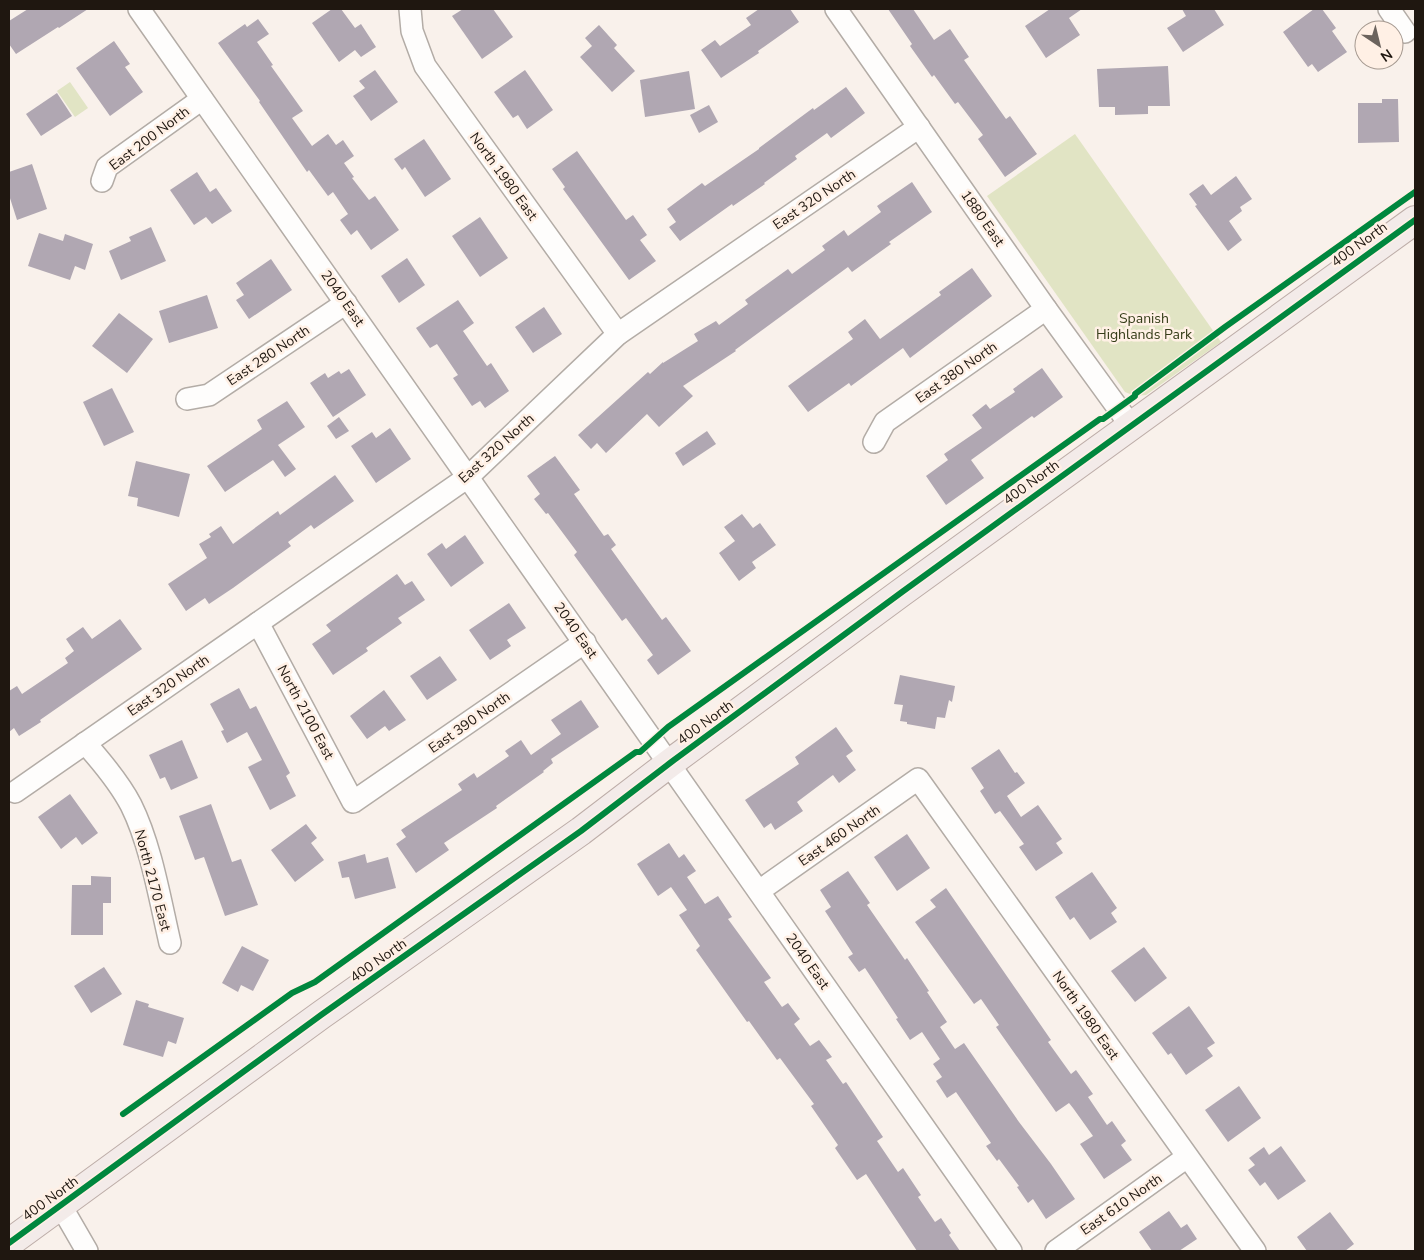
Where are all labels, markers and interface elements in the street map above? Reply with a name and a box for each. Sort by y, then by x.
north arrow [1354,20,1404,70]
text: N [1376,44,1396,66]
street label: East 200 North [105,102,193,175]
street label: North 1980 East [465,129,542,224]
street label: East 320 North [769,165,859,234]
street label: 1880 East [956,187,1009,250]
street label: 400 North [1327,218,1391,271]
street label: 2040 East [316,267,369,330]
park label: Spanish Highlands Park [1096,309,1193,344]
street label: East 280 North [223,321,313,390]
street label: East 380 North [912,337,1001,408]
street label: East 320 North [454,409,538,487]
street label: 400 North [999,456,1063,509]
street label: 2040 East [549,599,602,662]
street label: East 320 North [124,650,213,721]
street label: North 2100 East [273,662,338,763]
street label: East 390 North [425,687,514,758]
street label: 400 North [673,696,737,749]
street label: East 460 North [795,800,884,871]
street label: North 2170 East [130,827,175,933]
street label: 2040 East [781,930,834,993]
street label: 400 North [346,934,410,987]
street label: North 1980 East [1048,967,1123,1063]
street label: East 610 North [1077,1169,1166,1240]
street label: 400 North [18,1172,82,1225]

